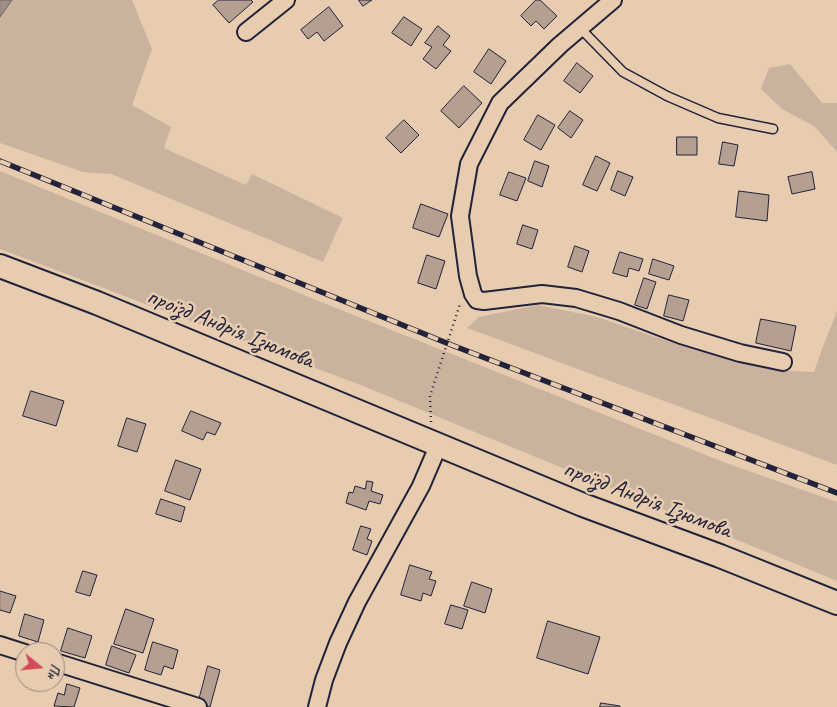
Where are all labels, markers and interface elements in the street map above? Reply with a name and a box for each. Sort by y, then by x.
street label: проїзд Андрія Ізюмова [142,282,318,376]
street label: проїзд Андрія Ізюмова [559,455,735,545]
north arrow [15,642,65,692]
text: Пн [44,662,64,681]

